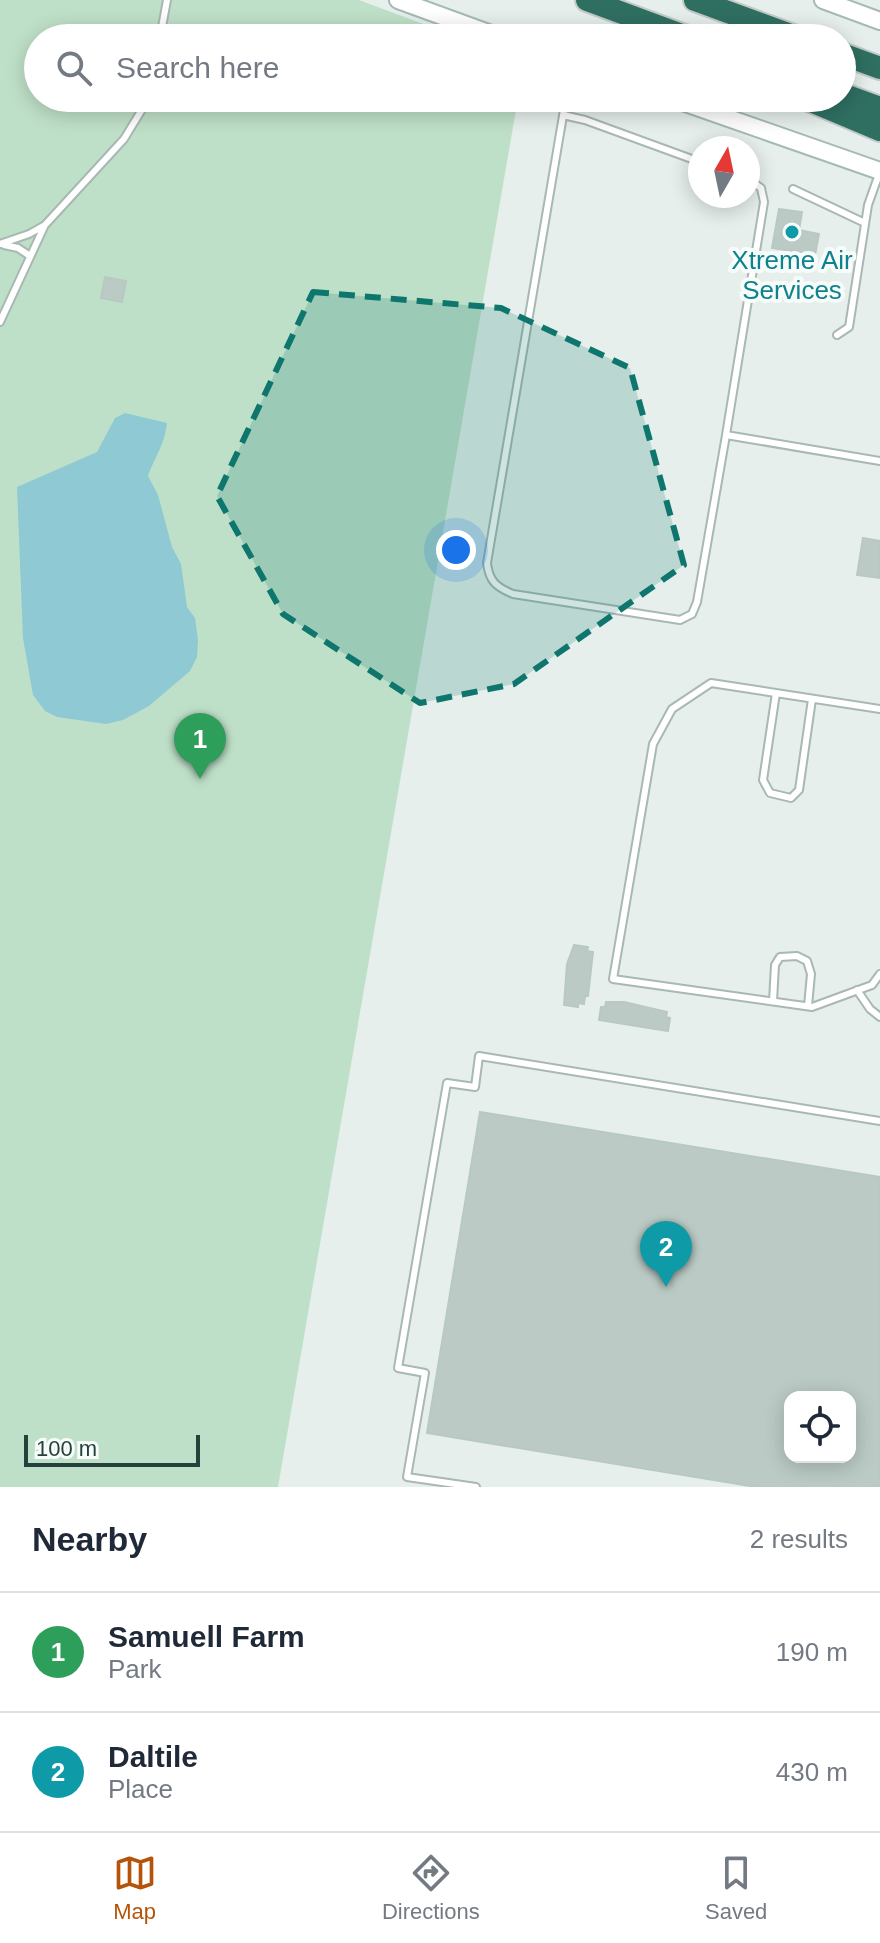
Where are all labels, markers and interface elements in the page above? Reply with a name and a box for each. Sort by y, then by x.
search box [24,24,856,112]
icon: search [52,46,96,90]
text: Search here [116,51,279,84]
north arrow [688,136,760,208]
marker: Xtreme Air Services [783,223,801,241]
place label: Xtreme Air Services [731,245,853,305]
your location [436,530,476,570]
pin: 1 [174,713,226,779]
pin: 2 [640,1221,692,1287]
map controls [784,1391,856,1463]
button: locate [784,1391,856,1463]
scale bar [24,1431,200,1467]
text: 100 m [36,1436,97,1461]
text: Nearby [32,1520,147,1558]
text: 2 results [750,1524,848,1554]
text: Samuell Farm [108,1620,305,1653]
text: 1 [51,1637,65,1667]
text: 190 m [776,1637,848,1667]
text: Park [108,1654,161,1684]
text: Daltile [108,1740,198,1773]
text: 2 [51,1757,65,1787]
text: 430 m [776,1757,848,1787]
text: Place [108,1774,173,1804]
tab: Map [113,1851,157,1925]
tab: Directions [382,1851,480,1925]
tab: Saved [705,1851,767,1925]

